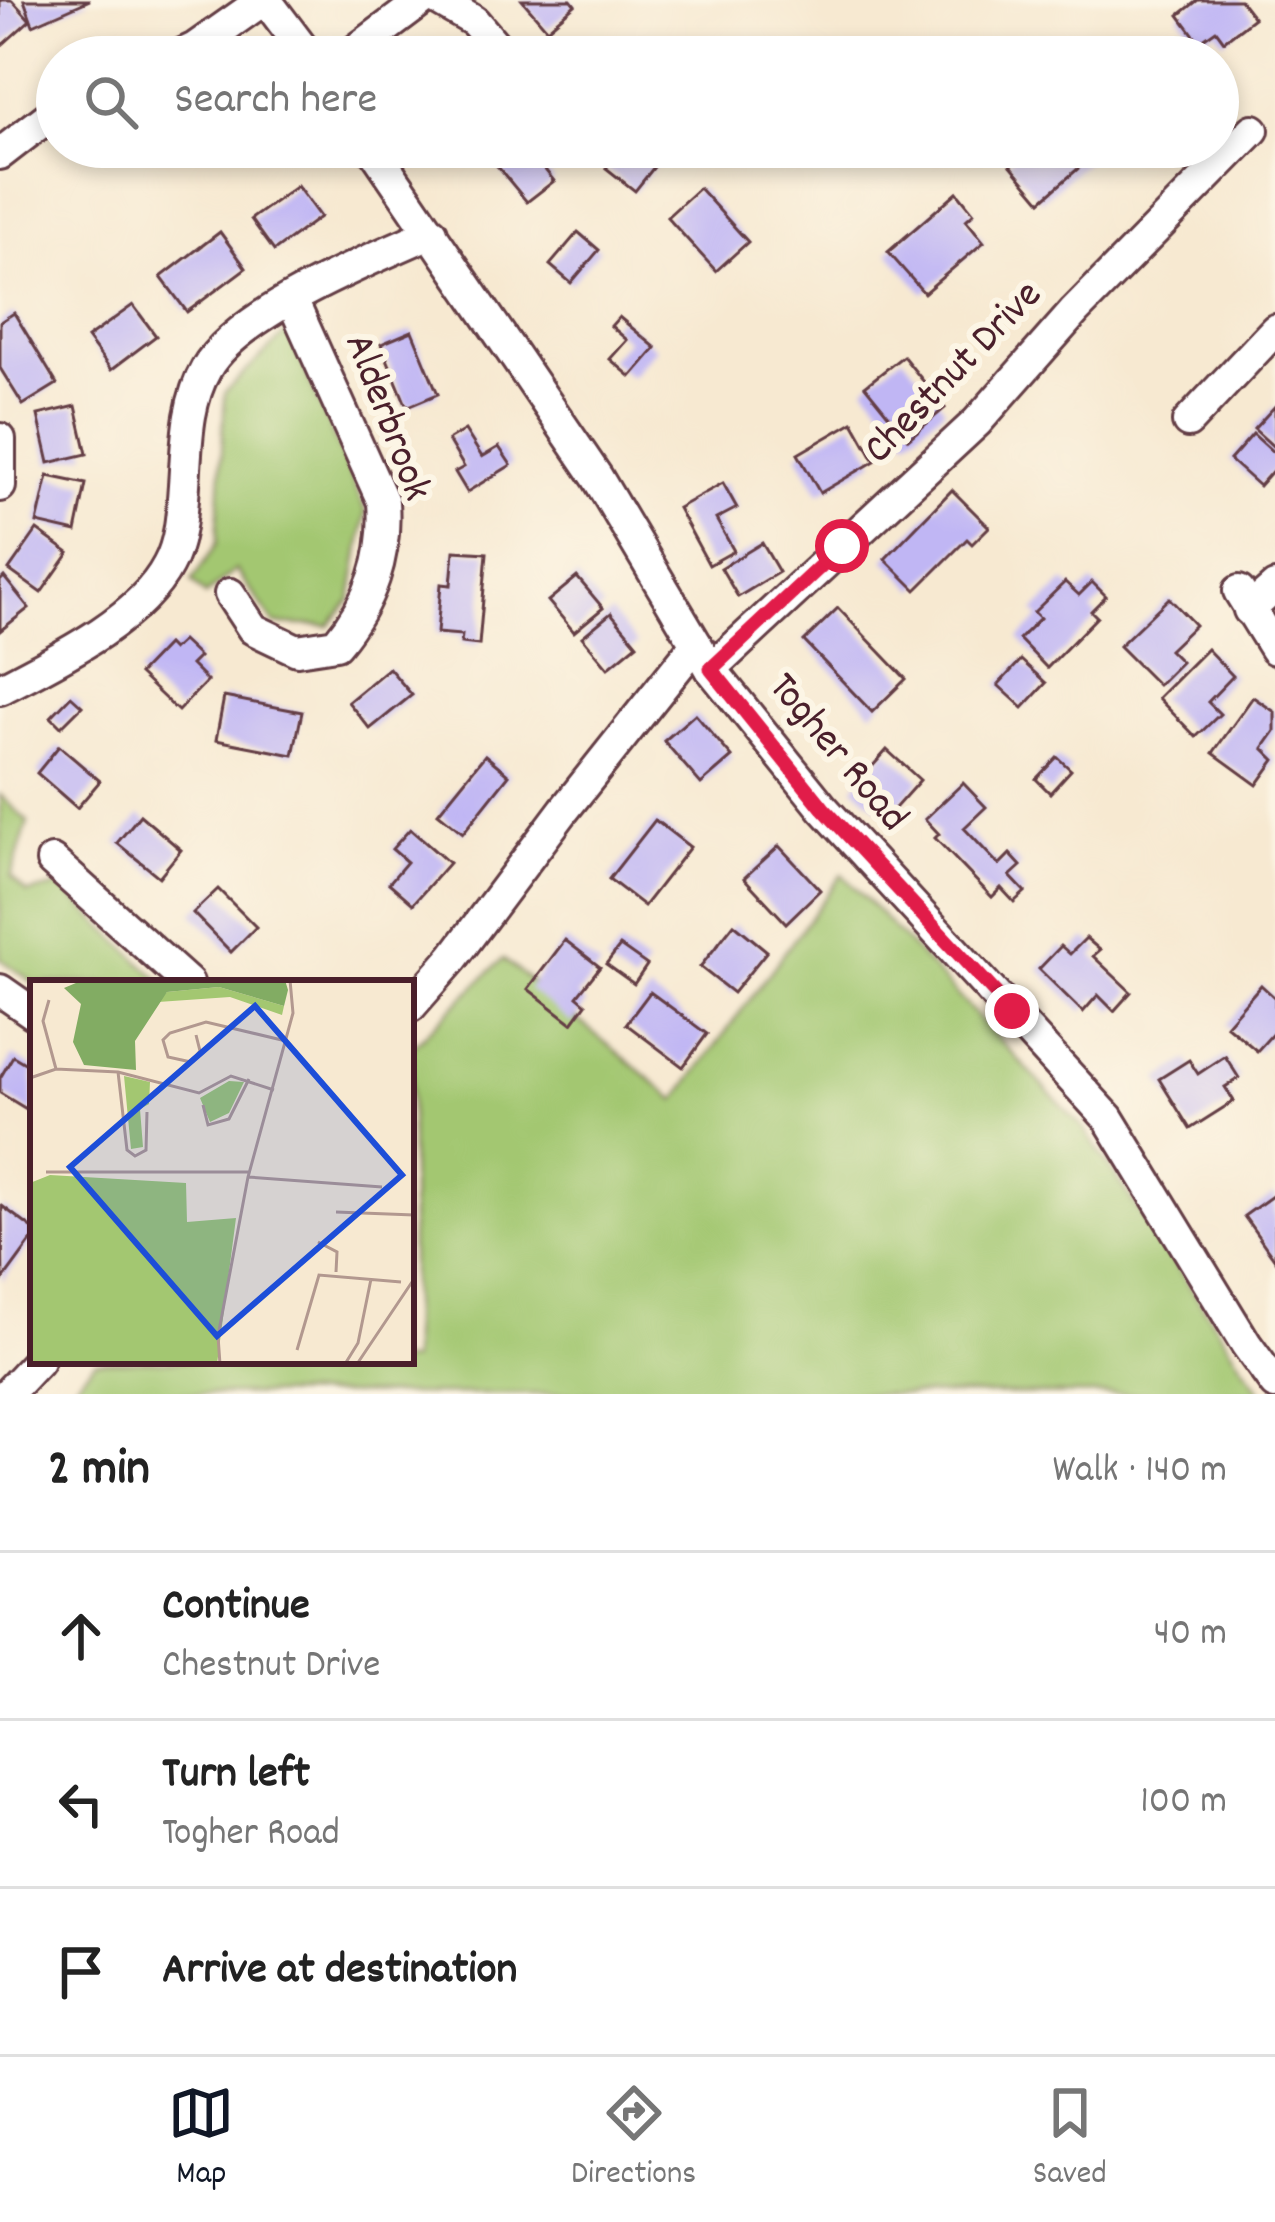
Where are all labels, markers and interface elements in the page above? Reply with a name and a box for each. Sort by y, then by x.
search box [36,36,1239,168]
icon: search [78,69,144,135]
text: Search here [174,70,377,134]
street label: Chestnut Drive [852,269,1058,479]
street label: Alderbrook [326,326,444,510]
route start [815,519,869,573]
street label: Togher Road [751,661,921,847]
inset map [30,980,414,1364]
route end [985,984,1039,1038]
text: 2 min [48,1436,150,1508]
text: Walk · 140 m [1053,1445,1227,1500]
text: Continue [162,1576,310,1640]
icon: ahead [48,1603,114,1669]
text: 40 m [1154,1608,1227,1663]
text: Chestnut Drive [162,1640,380,1695]
text: Turn left [162,1744,310,1808]
icon: left [48,1771,114,1837]
text: 100 m [1140,1776,1227,1831]
text: Togher Road [162,1808,340,1863]
icon: arrive [48,1939,114,2005]
text: Arrive at destination [162,1940,517,2004]
tab: Map [168,2080,234,2199]
tab: Directions [571,2080,696,2199]
tab: Saved [1033,2080,1107,2199]

